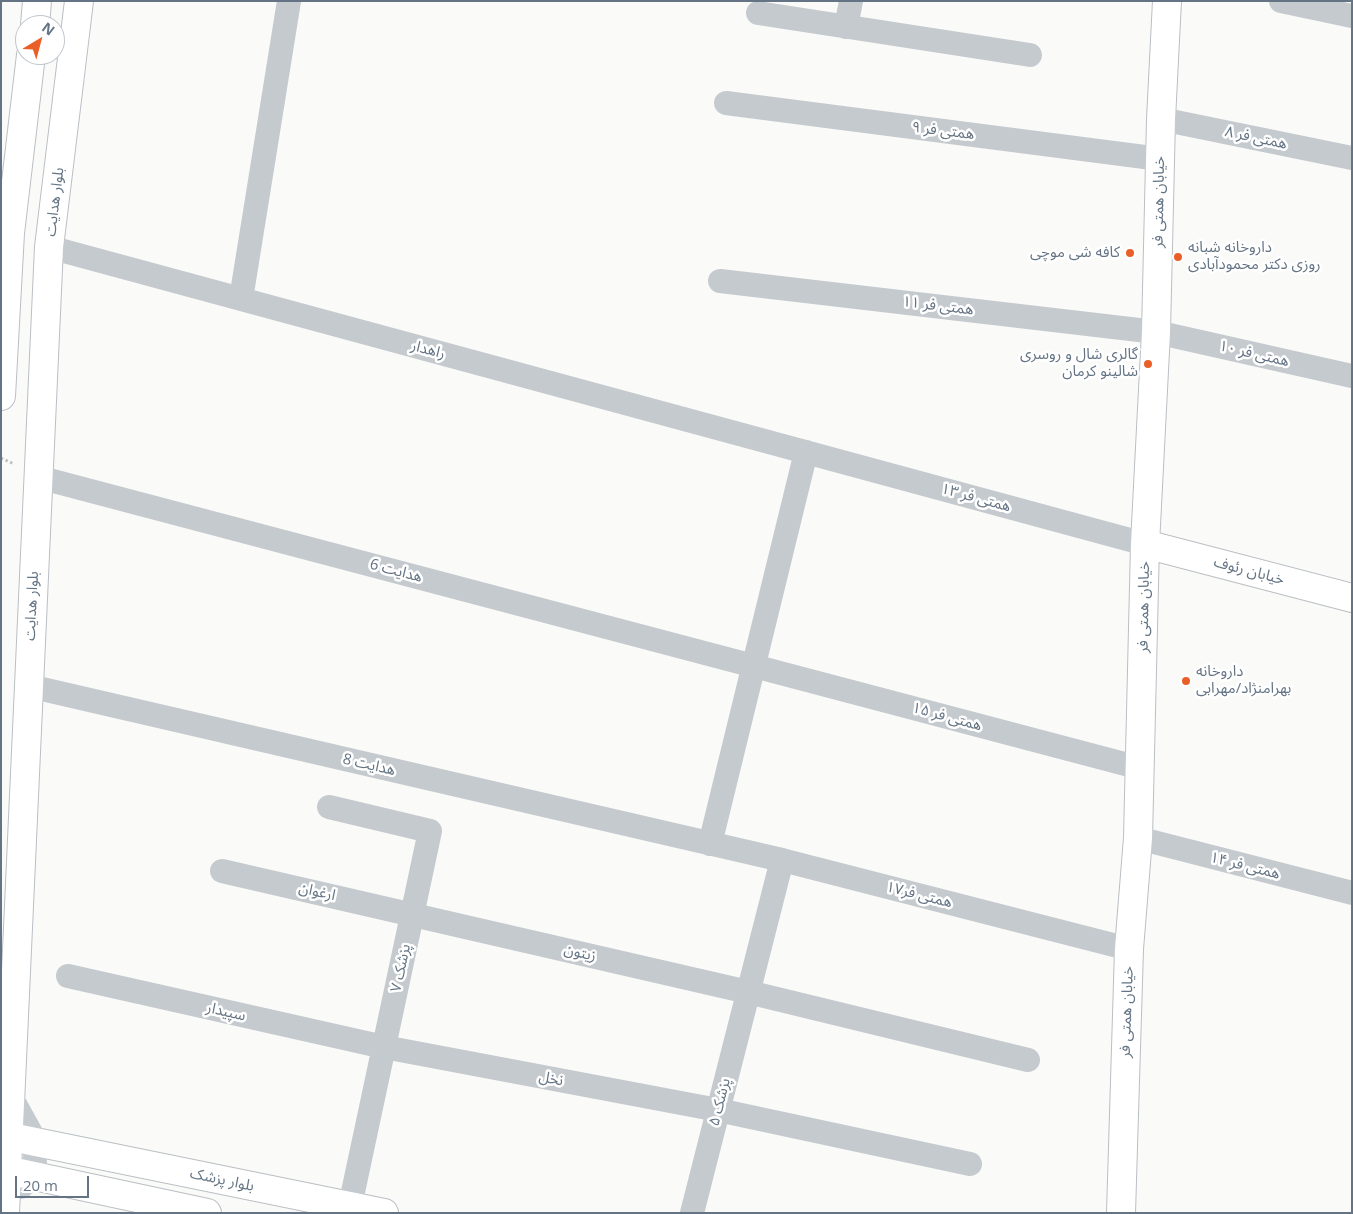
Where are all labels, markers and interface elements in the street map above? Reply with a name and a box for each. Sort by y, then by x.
north arrow [15,15,65,65]
text: N [38,17,59,39]
street label: همتی فر ۹ [911,118,975,144]
street label: همتی فر ۸ [1223,123,1289,153]
street label: خیابان همتی فر [1149,156,1169,248]
street label: بلوار هدایت [42,166,68,238]
place label: داروخانه‌ شبانه روزی دکتر محمودآبادی [1188,239,1321,274]
place label: کافه شی موچی [1030,244,1120,262]
marker: کافه شی موچی [1124,247,1136,259]
marker: داروخانه‌ شبانه روزی دکتر محمودآبادی [1172,251,1184,263]
street label: همتی فر ۱۱ [901,293,975,319]
street label: راهدار [409,337,447,363]
street label: همتی فر ۱۰ [1217,337,1291,371]
place label: گالری شال و روسری شالینو کرمان [1020,346,1138,381]
marker: گالری شال و روسری شالینو کرمان [1142,358,1154,370]
street label: همتی فر ۱۳ [939,480,1013,516]
street label: خیابان رئوف [1212,553,1286,589]
street label: هدایت 6 [368,555,424,587]
street label: خیابان همتی فر [1134,561,1154,653]
street label: بلوار هدایت [21,571,43,641]
place label: داروخانه بهرامنژاد/مهرابی [1196,663,1291,698]
marker: داروخانه بهرامنژاد/مهرابی [1180,675,1192,687]
street label: همتی فر ۱۵ [910,699,984,735]
street label: هدایت 8 [341,750,397,780]
street label: همتی فر ۱۴ [1208,849,1282,883]
street label: همتی فر۱۷ [884,878,954,912]
street label: ارغوان [297,879,337,905]
street label: زیتون [562,941,598,965]
street label: پزشک ۷ [387,942,415,994]
street label: خیابان همتی فر [1116,966,1138,1058]
street label: سپیدار [204,999,248,1025]
street label: نخل [537,1068,565,1090]
street label: پزشک ۵ [705,1076,735,1128]
street label: بلوار پزشک [188,1164,256,1196]
scale bar [18,1166,91,1198]
text: 20 m [23,1175,58,1195]

